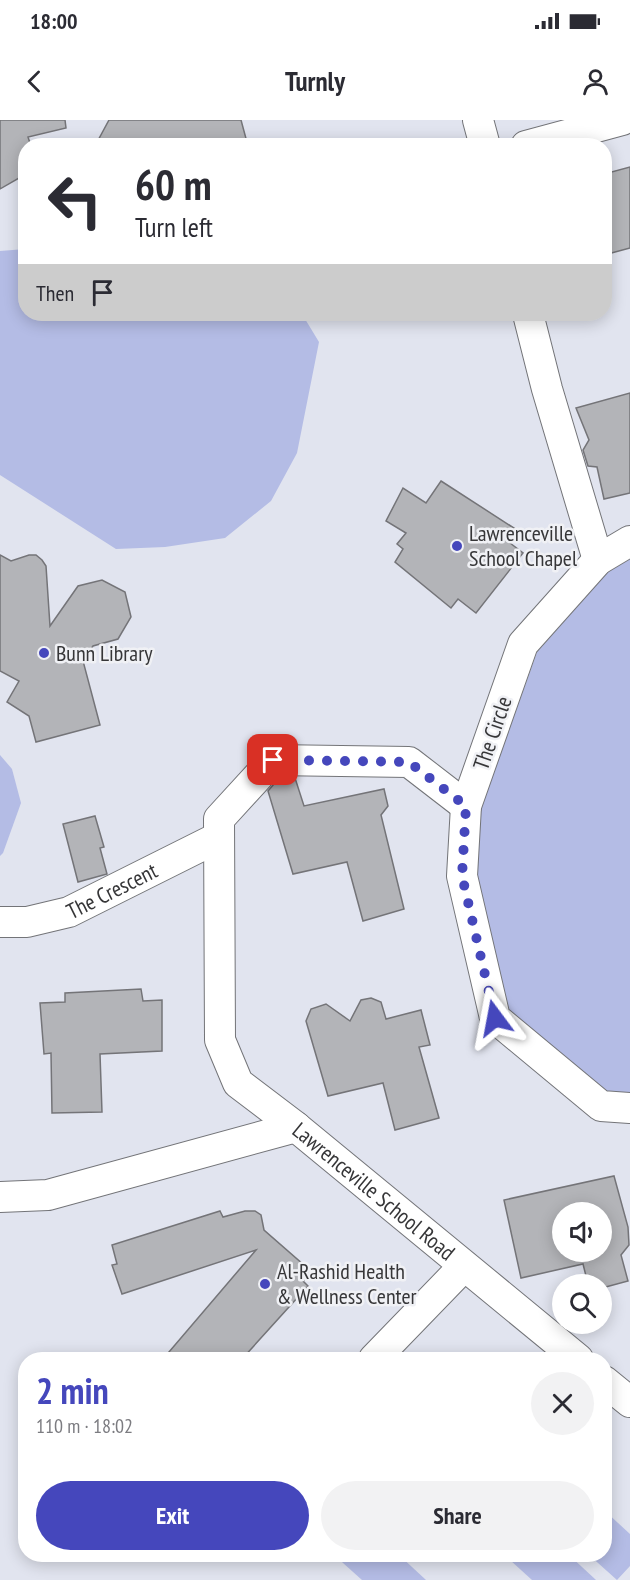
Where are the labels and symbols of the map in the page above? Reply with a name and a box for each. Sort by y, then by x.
place label: Lawrenceville School Chapel [469,519,578,572]
marker: Lawrenceville School Chapel [450,539,464,553]
place label: Bunn Library [56,639,153,667]
marker: Bunn Library [37,646,51,660]
street label: The Circle [466,692,518,774]
pin [247,734,298,785]
street label: The Crescent [62,856,162,925]
position arrow [463,986,527,1050]
street label: Lawrenceville School Road [287,1116,461,1266]
place label: Al-Rashid Health & Wellness Center [277,1257,417,1310]
marker: Al-Rashid Health & Wellness Center [258,1277,272,1291]

